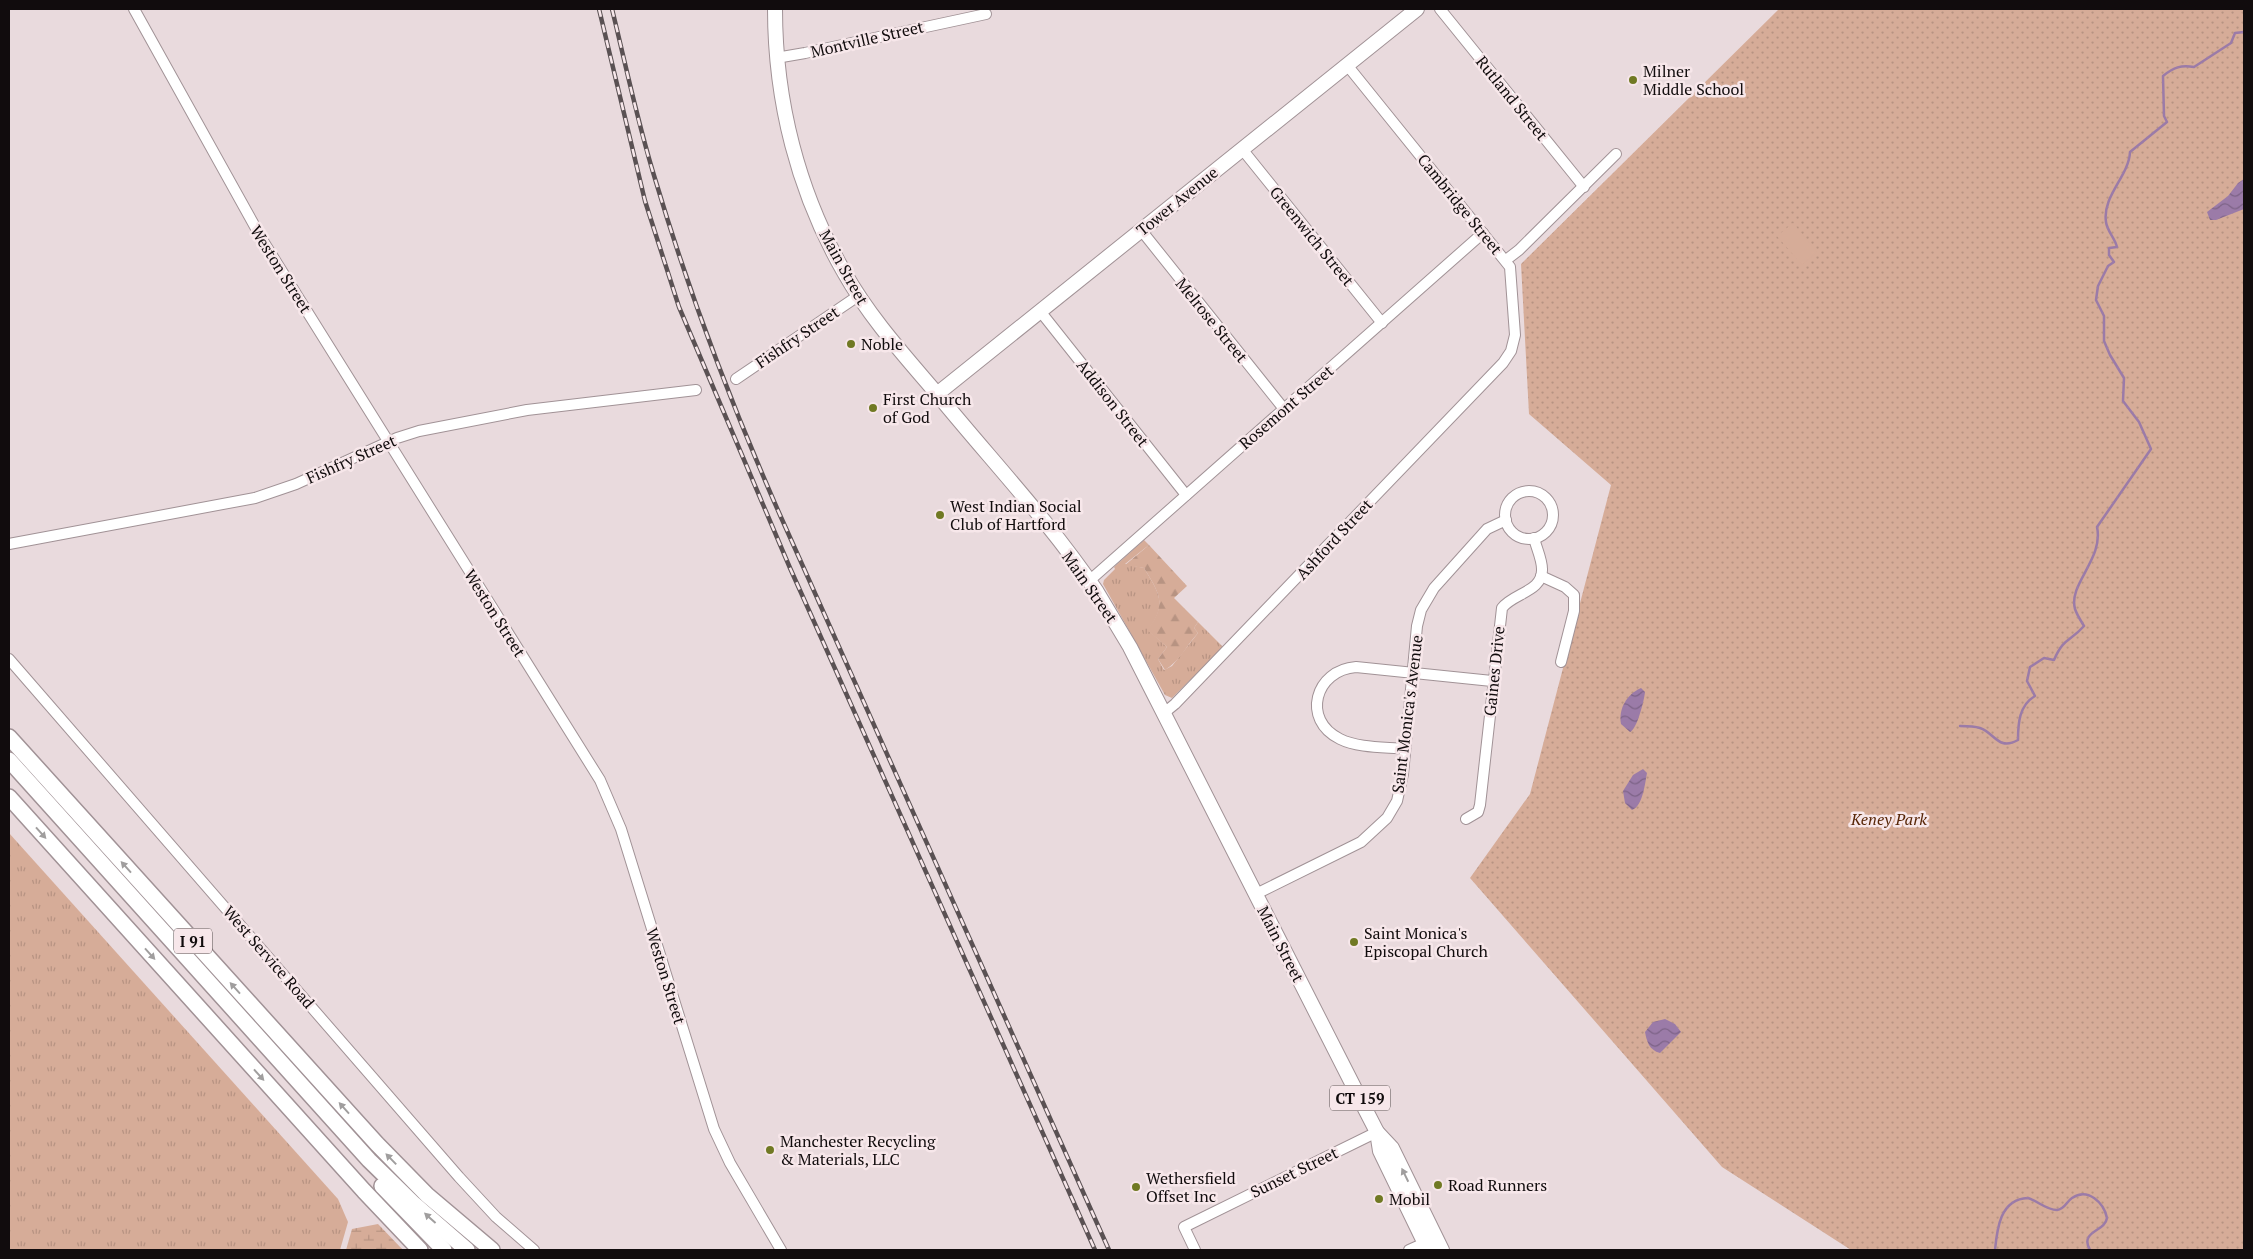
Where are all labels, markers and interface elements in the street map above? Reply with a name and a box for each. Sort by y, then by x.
street label: Montville Street [808,15,926,63]
street label: Rutland Street [1471,51,1553,145]
place label: Milner Middle School [1643,60,1744,100]
marker: Milner Middle School [1627,74,1639,86]
street label: Cambridge Street [1412,149,1508,259]
street label: Tower Avenue [1132,161,1222,241]
street label: Greenwich Street [1265,181,1359,291]
street label: Weston Street [245,221,317,317]
street label: Main Street [814,225,874,309]
street label: Melrose Street [1171,273,1253,367]
street label: Fishfry Street [751,301,843,373]
place label: Noble [861,333,903,355]
marker: Noble [845,338,857,350]
street label: Addison Street [1072,355,1154,451]
street label: Rosemont Street [1234,360,1338,454]
place label: First Church of God [883,388,972,428]
marker: First Church of God [867,402,879,414]
street label: Fishfry Street [302,429,400,489]
street label: Ashford Street [1291,494,1377,584]
place label: West Indian Social Club of Hartford [950,495,1082,535]
marker: West Indian Social Club of Hartford [934,509,946,521]
street label: Main Street [1057,547,1123,627]
street label: Weston Street [459,565,531,661]
street label: Gaines Drive [1478,625,1510,717]
street label: Saint Monica's Avenue [1386,634,1428,794]
park label: Keney Park [1850,808,1927,830]
one-way arrow [36,827,47,840]
one-way arrow [120,862,132,874]
street label: West Service Road [218,901,320,1013]
street label: Main Street [1252,902,1310,986]
place label: Saint Monica's Episcopal Church [1364,922,1488,962]
street label: Weston Street [641,925,691,1027]
road number: I 91 [174,928,212,954]
marker: Saint Monica's Episcopal Church [1348,936,1360,948]
one-way arrow [144,947,156,959]
one-way arrow [229,982,241,994]
one-way arrow [253,1068,265,1080]
road number: CT 159 [1330,1086,1390,1110]
one-way arrow [338,1103,350,1115]
place label: Manchester Recycling & Materials, LLC [780,1130,936,1170]
street label: Sunset Street [1247,1141,1341,1203]
marker: Manchester Recycling & Materials, LLC [764,1144,776,1156]
one-way arrow [385,1153,397,1165]
place label: Wethersfield Offset Inc [1146,1167,1236,1207]
one-way arrow [1401,1168,1409,1182]
place label: Road Runners [1448,1174,1547,1196]
marker: Road Runners [1432,1179,1444,1191]
marker: Wethersfield Offset Inc [1130,1181,1142,1193]
place label: Mobil [1389,1188,1430,1210]
marker: Mobil [1373,1193,1385,1205]
one-way arrow [423,1213,436,1224]

